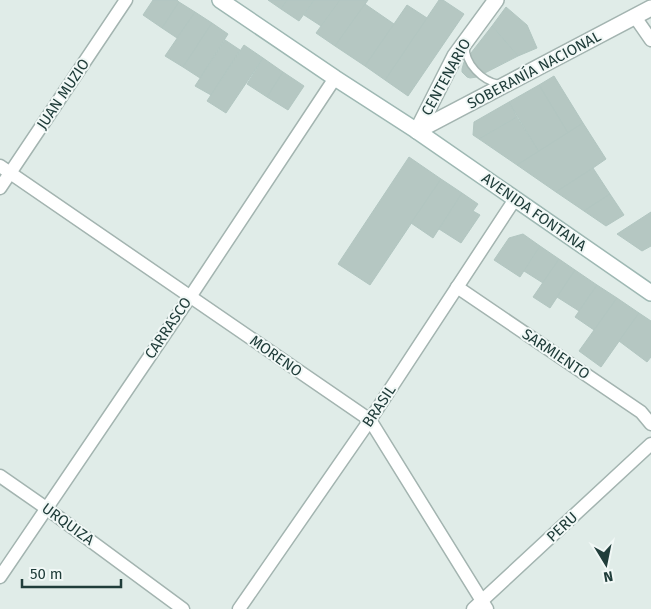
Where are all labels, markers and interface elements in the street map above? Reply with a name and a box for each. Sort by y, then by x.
street label: SOBERANÍA NACIONAL [464,27,604,113]
street label: CENTENARIO [417,35,475,119]
street label: JUAN MUZIO [33,55,93,133]
street label: AVENIDA FONTANA [478,169,590,255]
street label: CARRASCO [141,294,195,362]
street label: SARMIENTO [519,325,593,383]
street label: MORENO [246,332,306,380]
street label: BRASIL [358,381,400,430]
street label: URQUIZA [38,499,98,549]
street label: PERU [543,508,581,546]
north arrow [581,539,631,589]
scale bar [22,556,121,588]
text: 50 m [30,565,63,583]
text: N [602,567,614,585]

